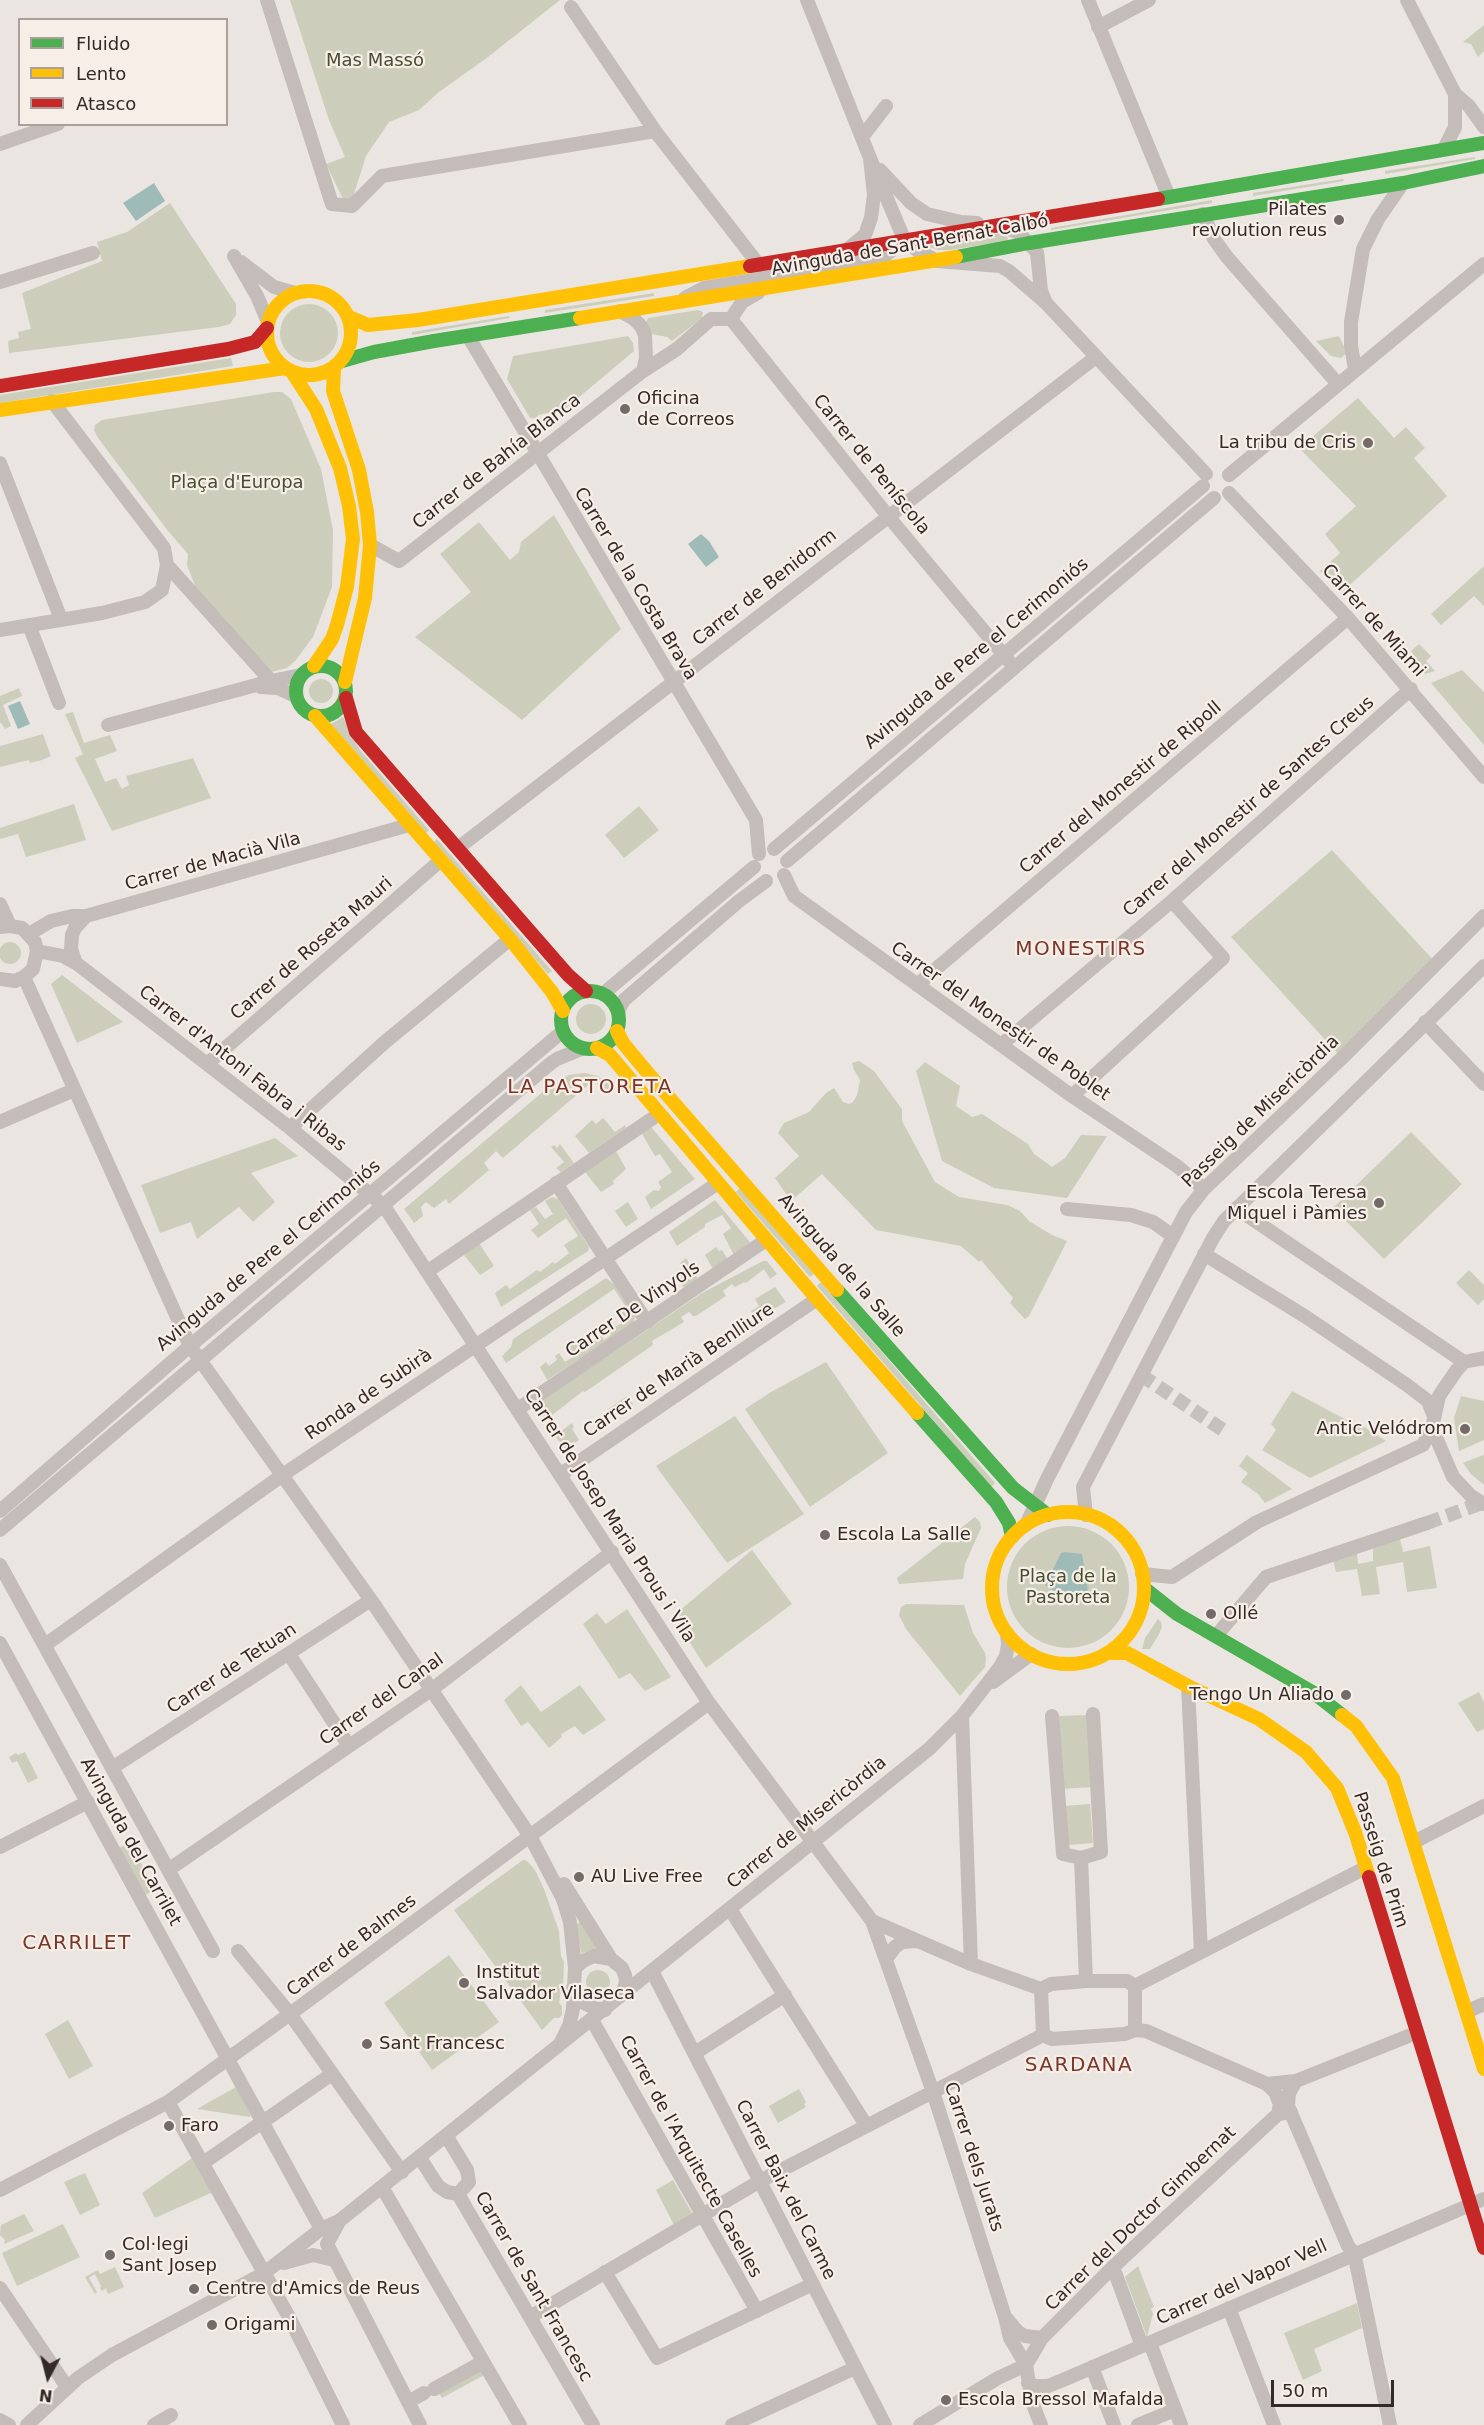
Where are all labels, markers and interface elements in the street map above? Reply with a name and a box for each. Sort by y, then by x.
legend [18,18,228,126]
text: Fluido [76,33,130,54]
park label: Mas Massó [326,50,424,72]
text: Lento [76,63,126,84]
text: Atasco [76,93,136,114]
place label: Pilates revolution reus [1192,199,1327,242]
street label: Avinguda de Sant Bernat Calbó [770,211,1050,281]
marker: Pilates revolution reus [1332,213,1346,227]
place label: Oficina de Correos [637,388,734,430]
street label: Carrer de Bahía Blanca [409,390,585,534]
street label: Carrer de Peníscola [808,391,934,539]
marker: Oficina de Correos [618,402,632,416]
place label: La tribu de Cris [1219,432,1356,454]
marker: La tribu de Cris [1361,436,1375,450]
park label: Plaça d'Europa [170,472,304,494]
street label: Carrer de la Costa Brava [569,484,701,684]
street label: Carrer de Benidorm [689,525,841,651]
street label: Avinguda de Pere el Cerimoniós [861,554,1093,754]
street label: Carrer de Miami [1317,560,1429,682]
street label: Carrer del Monestir de Santes Creus [1119,692,1379,922]
street label: Carrer del Monestir de Ripoll [1016,697,1226,879]
street label: Carrer de Macià Vila [123,828,303,896]
street label: Carrer de Roseta Mauri [227,873,397,1025]
street label: Carrer del Monestir de Poblet [886,938,1114,1106]
district label: MONESTIRS [1015,938,1147,962]
street label: Carrer d'Antoni Fabra i Ribas [134,981,350,1157]
street label: Passeig de Misericòrdia [1178,1031,1344,1193]
district label: LA PASTORETA [507,1076,673,1100]
street label: Avinguda de Pere el Cerimoniós [153,1156,385,1356]
place label: Escola Teresa Miquel i Pàmies [1227,1182,1367,1224]
street label: Avinguda de la Salle [773,1190,909,1342]
marker: Escola Teresa Miquel i Pàmies [1372,1196,1386,1210]
street label: Carrer De Vinyols [562,1257,704,1363]
street label: Carrer de Marià Benlliure [580,1299,778,1443]
street label: Ronda de Subirà [302,1345,436,1445]
street label: Carrer de Josep Maria Prous i Vila [519,1385,699,1647]
place label: Antic Velódrom [1317,1418,1453,1440]
marker: Antic Velódrom [1458,1422,1472,1436]
place label: Escola La Salle [837,1524,971,1546]
marker: Escola La Salle [818,1528,832,1542]
park label: Plaça de la Pastoreta [1019,1566,1117,1608]
place label: Ollé [1223,1603,1258,1625]
marker: Ollé [1204,1607,1218,1621]
street label: Carrer de Tetuan [163,1619,301,1719]
street label: Carrer del Canal [316,1649,448,1751]
place label: Tengo Un Aliado [1189,1684,1334,1706]
marker: Tengo Un Aliado [1339,1688,1353,1702]
street label: Carrer de Misericòrdia [723,1752,891,1894]
street label: Avinguda del Carrilet [75,1754,185,1930]
street label: Passeig de Prim [1348,1789,1412,1931]
place label: AU Live Free [591,1866,703,1888]
marker: AU Live Free [572,1870,586,1884]
street label: Carrer de Balmes [283,1890,421,2002]
district label: CARRILET [22,1932,132,1956]
place label: Institut Salvador Vilaseca [476,1962,635,2004]
marker: Institut Salvador Vilaseca [457,1976,471,1990]
street label: Carrer de l'Arquitecte Caselles [614,2032,766,2282]
place label: Sant Francesc [379,2033,505,2055]
marker: Sant Francesc [360,2037,374,2051]
district label: SARDANA [1025,2054,1133,2078]
street label: Carrer dels Jurats [939,2079,1007,2235]
street label: Carrer Baix del Carme [730,2096,840,2284]
place label: Faro [181,2115,219,2137]
marker: Faro [162,2119,176,2133]
street label: Carrer del Doctor Gimbernat [1041,2122,1241,2316]
street label: Carrer de Sant Francesc [470,2188,596,2386]
place label: Col·legi Sant Josep [122,2234,217,2276]
street label: Carrer del Vapor Vell [1153,2236,1331,2330]
marker: Col·legi Sant Josep [103,2248,117,2262]
place label: Centre d'Amics de Reus [206,2278,420,2300]
marker: Centre d'Amics de Reus [187,2282,201,2296]
place label: Origami [224,2314,296,2336]
marker: Origami [205,2318,219,2332]
north arrow [18,2347,78,2407]
scale bar [1274,2368,1397,2406]
text: 50 m [1282,2380,1328,2401]
text: N [38,2385,54,2406]
place label: Escola Bressol Mafalda [958,2389,1164,2411]
marker: Escola Bressol Mafalda [939,2393,953,2407]

